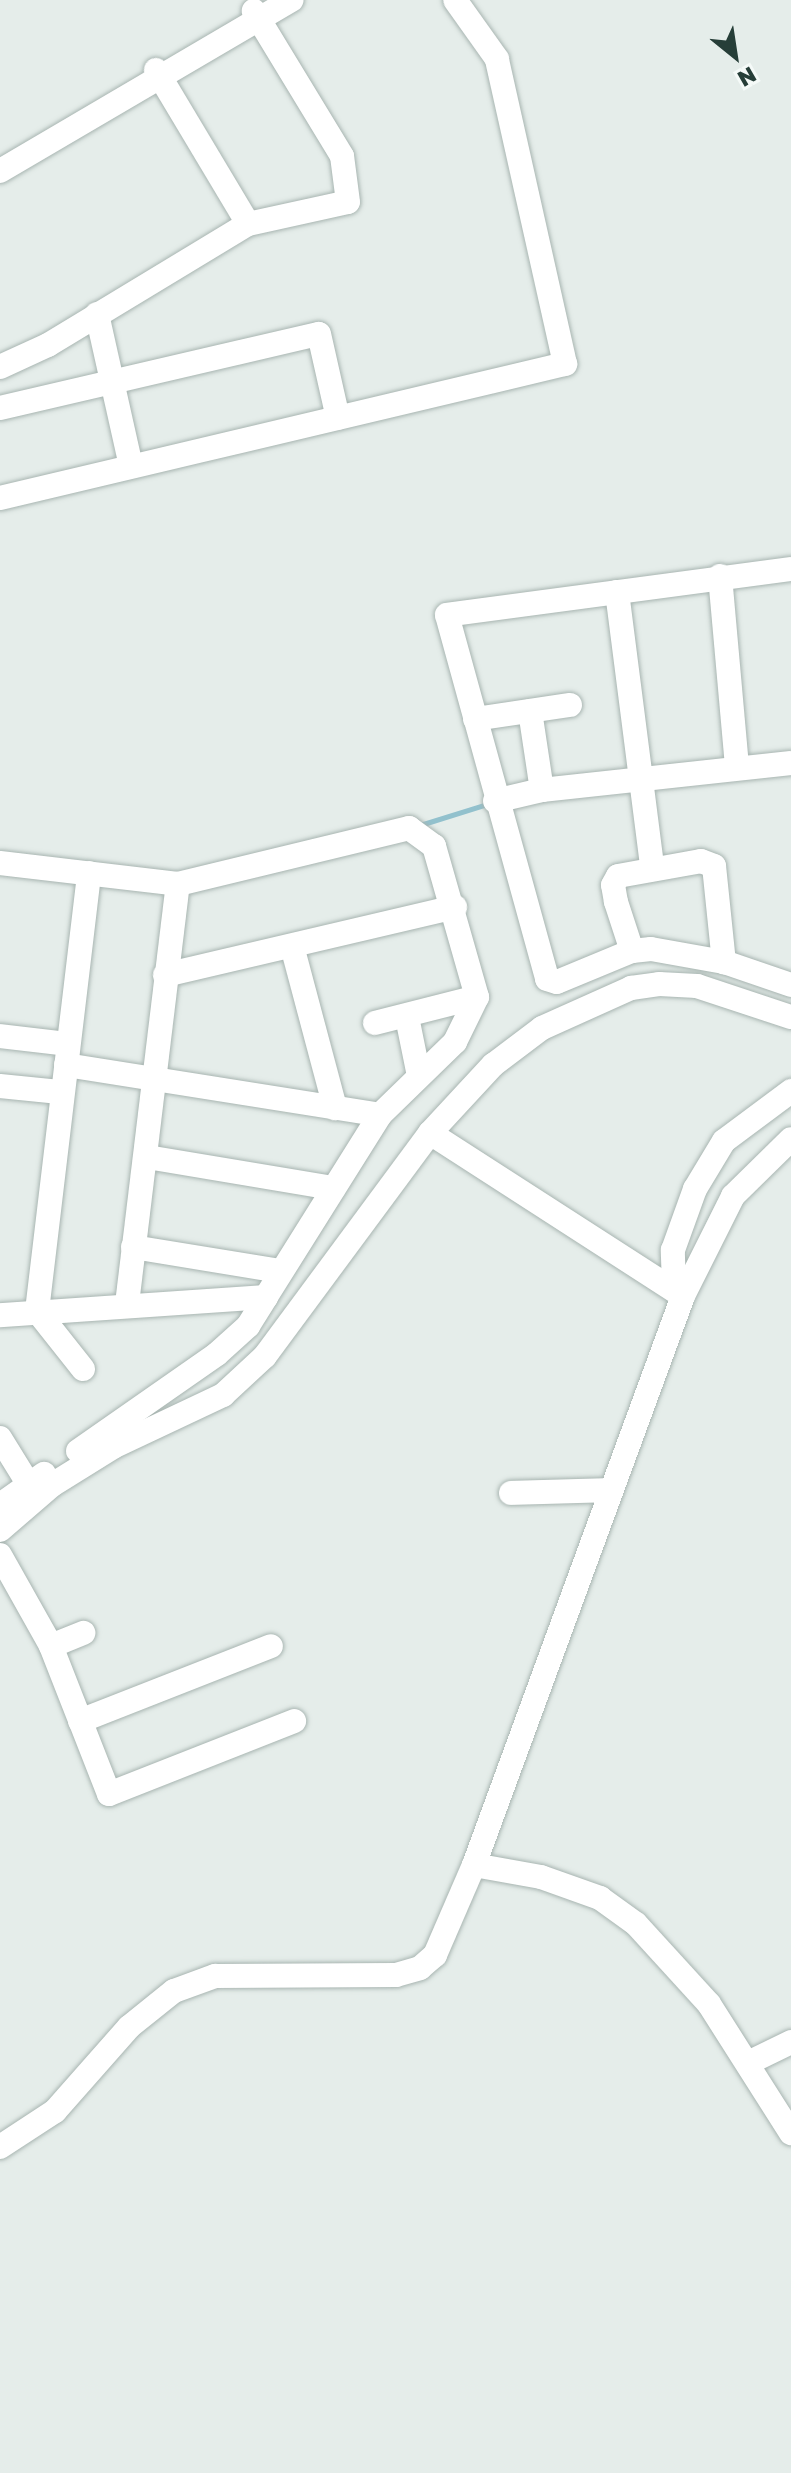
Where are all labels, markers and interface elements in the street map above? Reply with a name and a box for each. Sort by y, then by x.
north arrow [695,16,775,96]
text: N [733,61,761,93]

